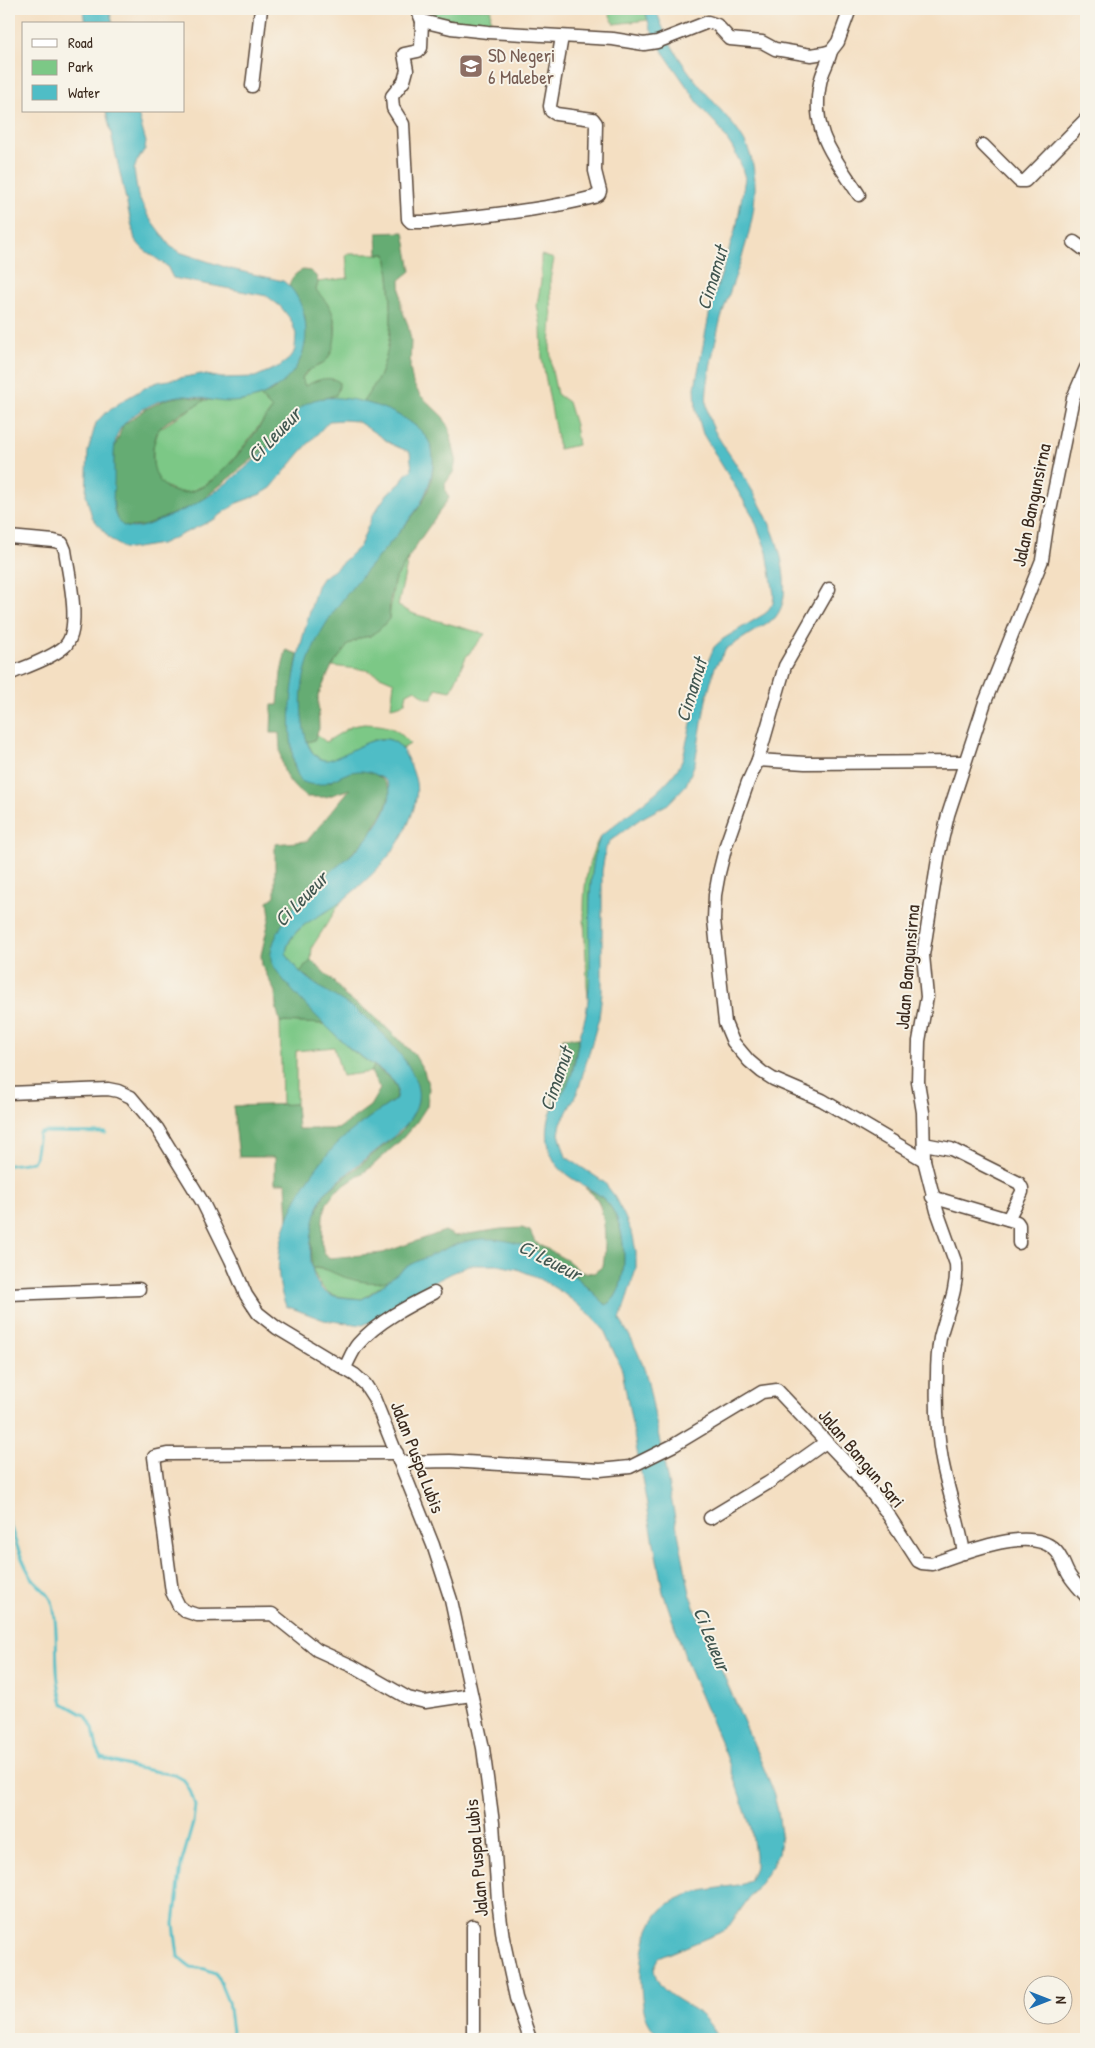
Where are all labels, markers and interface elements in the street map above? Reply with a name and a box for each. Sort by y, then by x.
legend [22,22,185,112]
text: Road [68,32,93,53]
place label: SD Negeri 6 Maleber [488,42,555,90]
school or university icon: SD Negeri 6 Maleber [458,53,484,79]
text: Park [68,56,93,77]
text: Water [68,82,100,103]
water label: Cimamut [689,240,735,313]
water label: Ci Leueur [241,399,308,468]
street label: Jalan Bangunsirna [1005,441,1057,569]
water label: Cimamut [668,652,714,725]
water label: Ci Leueur [268,863,335,932]
street label: Jalan Bangunsirna [889,903,925,1030]
water label: Cimamut [532,1041,580,1114]
water label: Ci Leueur [514,1232,588,1288]
street label: Jalan Puspa Lubis [385,1397,451,1517]
street label: Jalan Bangun Sari [813,1403,911,1513]
water label: Ci Leueur [687,1603,738,1677]
street label: Jalan Puspa Lubis [458,1798,494,1918]
north arrow [1022,1976,1072,2026]
text: N [1052,1996,1071,2004]

